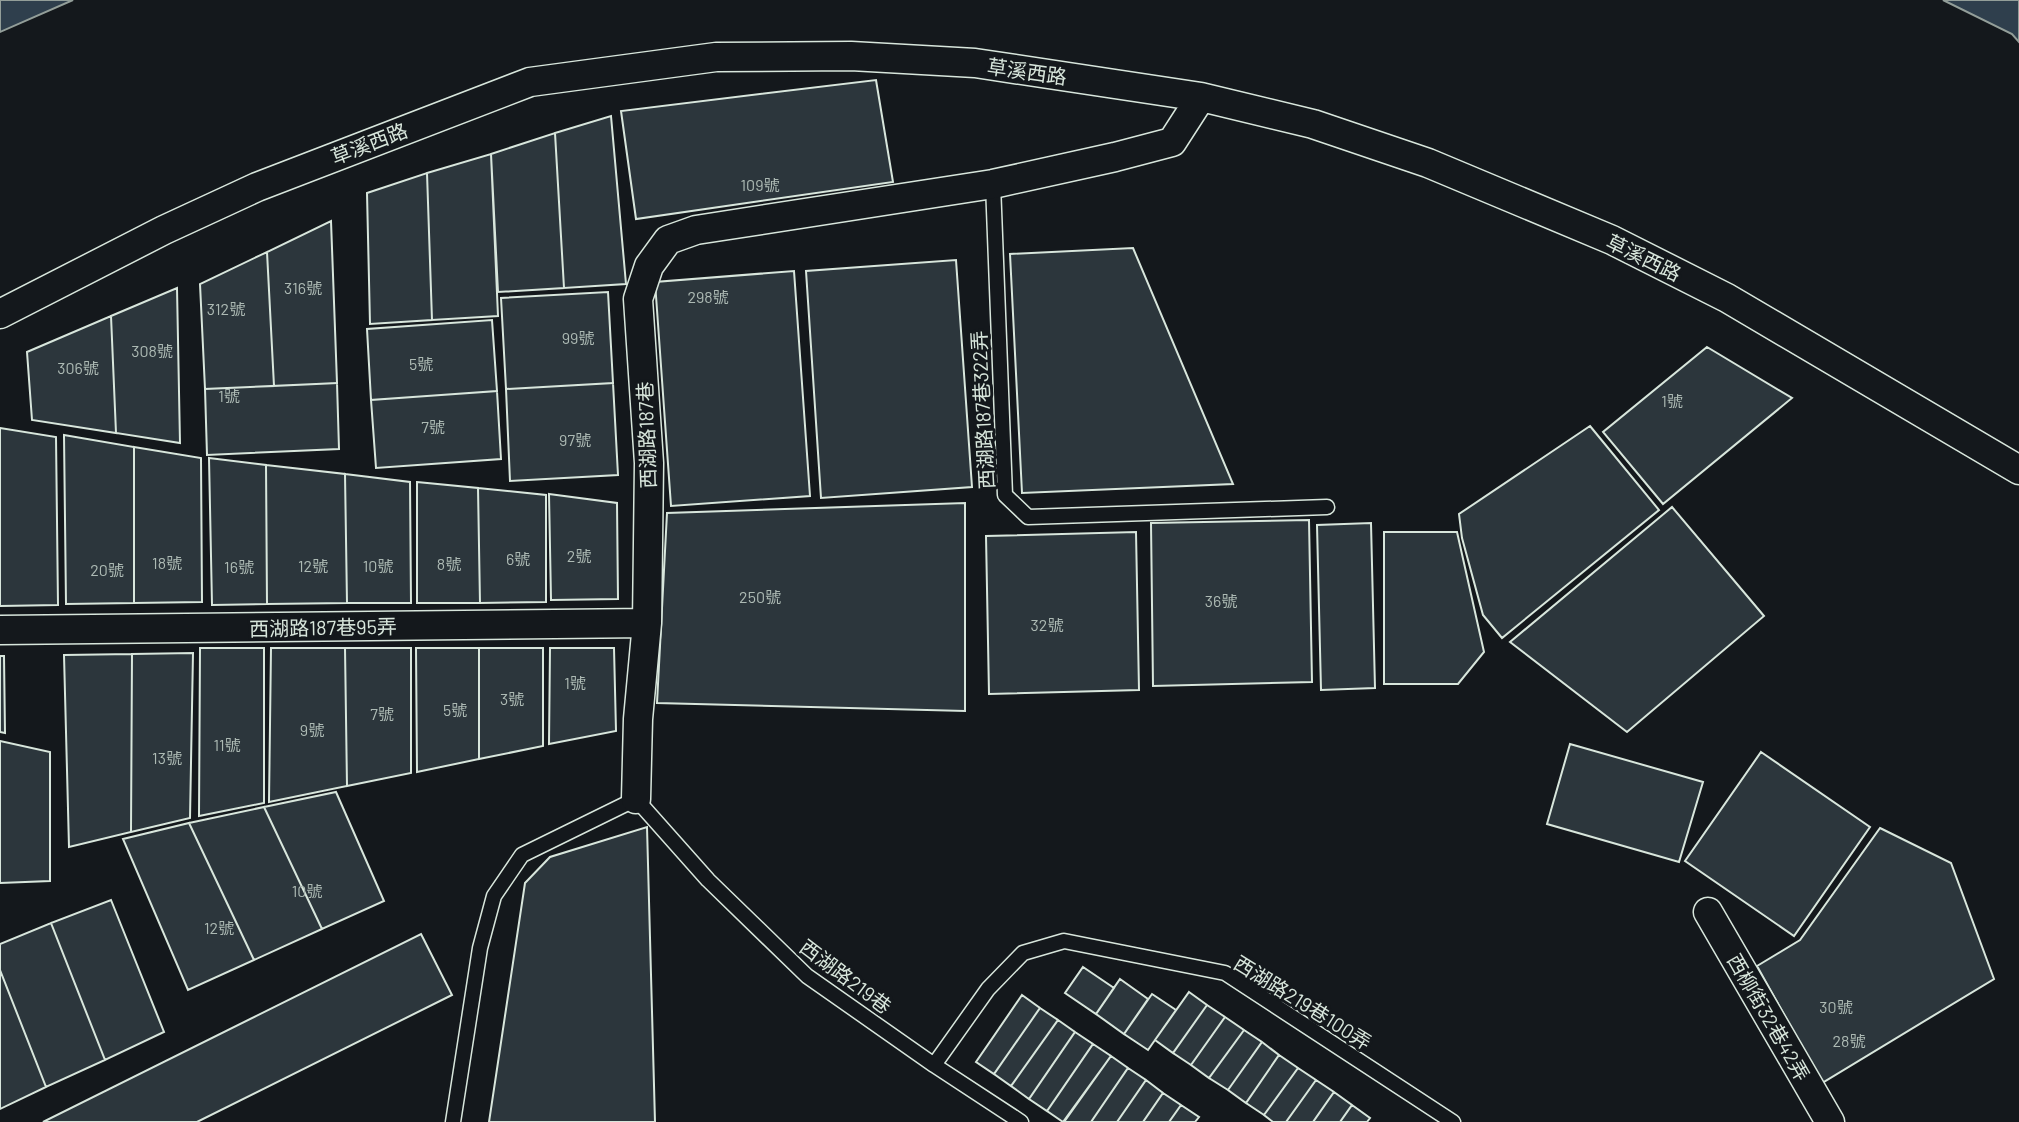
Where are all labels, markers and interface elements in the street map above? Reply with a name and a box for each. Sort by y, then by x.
street label: 草溪西路 [986,54,1068,88]
street label: 草溪西路 [327,117,411,169]
house number: 109號 [741,175,779,194]
street label: 草溪西路 [1603,229,1685,285]
house number: 316號 [284,278,322,297]
house number: 298號 [687,287,729,306]
house number: 312號 [207,299,245,318]
house number: 99號 [562,328,594,347]
street label: 西湖路187巷322弄 [966,330,998,490]
house number: 308號 [131,341,173,360]
house number: 5號 [409,354,433,373]
house number: 306號 [57,358,99,377]
street label: 西湖路187巷 [632,381,660,489]
house number: 1號 [218,386,240,405]
house number: 1號 [1661,391,1683,410]
house number: 7號 [421,417,445,436]
house number: 97號 [559,430,591,449]
house number: 2號 [567,546,591,565]
house number: 6號 [506,549,530,568]
house number: 18號 [152,553,182,572]
house number: 8號 [437,554,461,573]
house number: 12號 [298,556,328,575]
house number: 10號 [363,556,393,575]
house number: 16號 [224,557,254,576]
house number: 20號 [90,560,124,579]
house number: 250號 [739,587,781,606]
house number: 36號 [1205,591,1237,610]
street label: 西湖路187巷95弄 [249,614,397,640]
house number: 32號 [1031,615,1063,634]
house number: 1號 [564,673,586,692]
house number: 3號 [500,689,524,708]
house number: 5號 [443,700,467,719]
house number: 7號 [370,704,394,723]
house number: 9號 [300,720,324,739]
house number: 11號 [213,735,241,754]
house number: 13號 [152,748,182,767]
house number: 10號 [292,881,322,900]
house number: 12號 [204,918,234,937]
street label: 西湖路219巷 [796,934,896,1018]
street label: 西柳街32巷42弄 [1723,949,1815,1085]
street label: 西湖路219巷100弄 [1230,950,1376,1054]
house number: 30號 [1819,997,1853,1016]
house number: 28號 [1833,1031,1865,1050]

